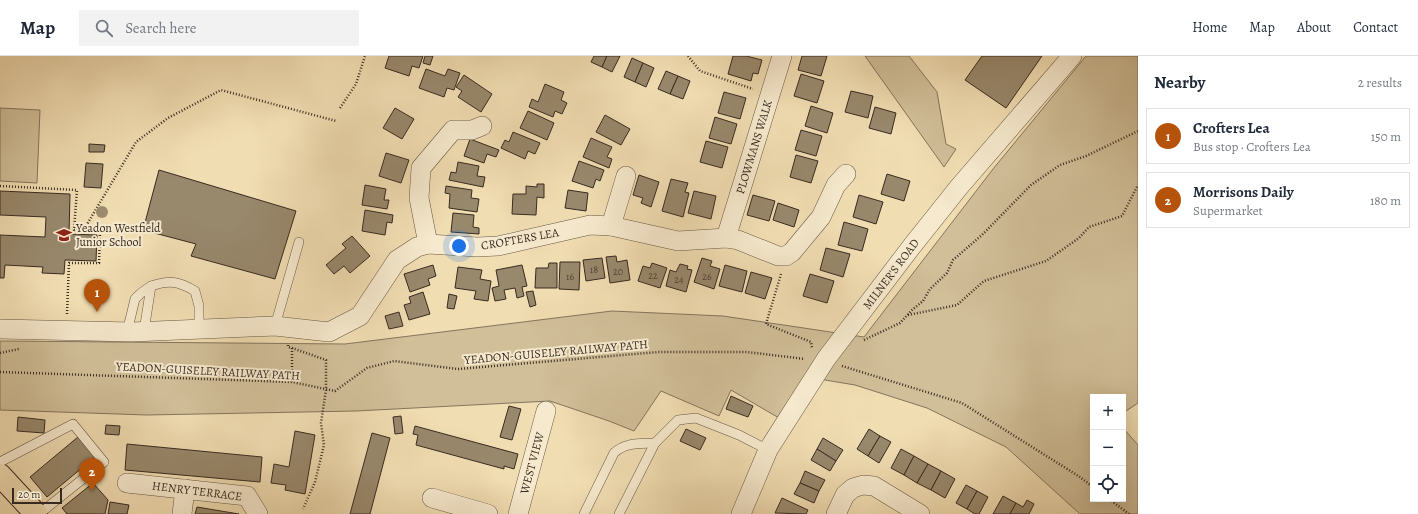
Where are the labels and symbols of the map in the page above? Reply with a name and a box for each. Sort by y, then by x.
street label: PLOWMANS WALK [732,98,776,196]
place label: Yeadon Westfield Junior School [75,220,161,250]
street label: CROFTERS LEA [480,224,561,254]
school or university icon: Yeadon Westfield Junior School [55,226,73,244]
street label: MILNER'S ROAD [859,235,923,313]
your location [449,236,469,256]
house number: 18 [590,263,598,276]
house number: 20 [613,265,623,278]
house number: 22 [648,269,658,282]
house number: 16 [566,270,574,283]
house number: 26 [702,270,712,283]
house number: 24 [674,273,684,286]
pin: 1 [84,279,110,312]
street label: YEADON-GUISELEY RAILWAY PATH [462,336,649,368]
street label: YEADON-GUISELEY RAILWAY PATH [114,358,301,384]
street label: WEST VIEW [516,429,548,497]
pin: 2 [79,458,105,491]
street label: HENRY TERRACE [151,478,243,504]
scale bar [12,486,62,505]

